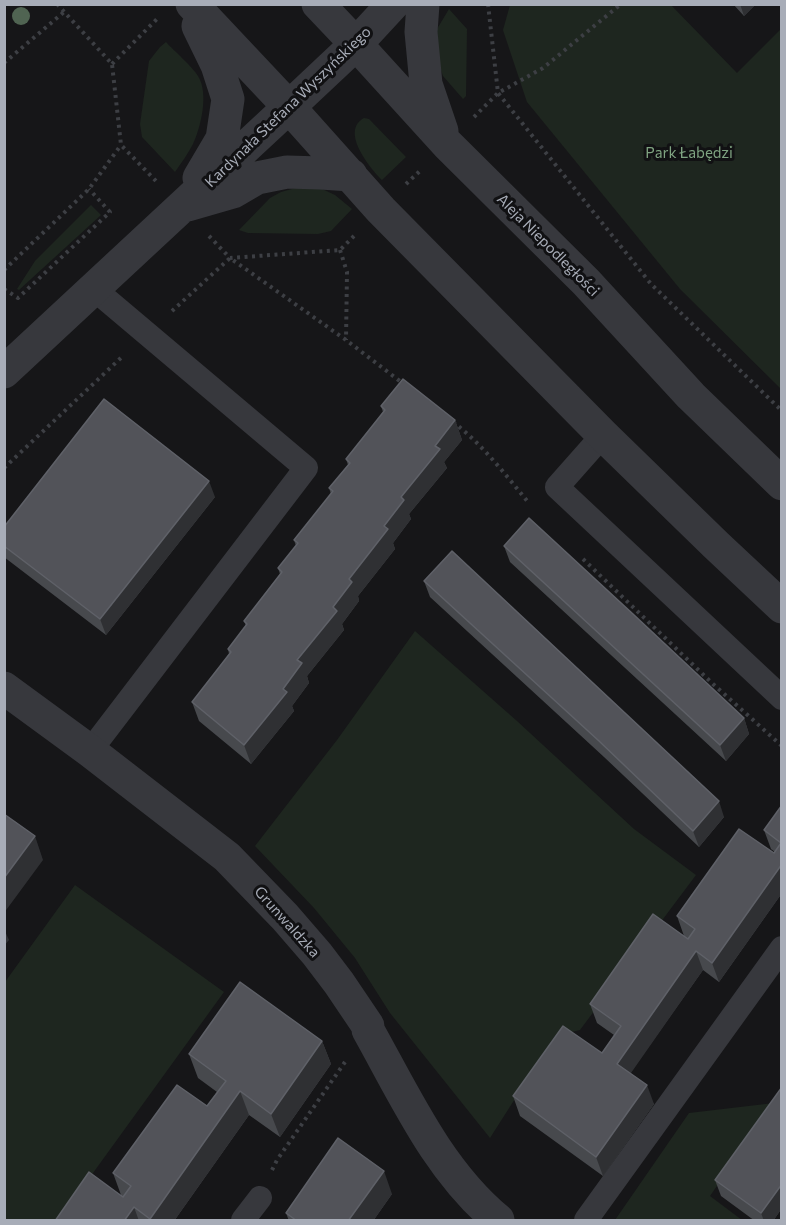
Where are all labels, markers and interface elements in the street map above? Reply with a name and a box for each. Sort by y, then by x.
street label: Kardynała Stefana Wyszyńskiego [201,23,375,191]
park label: Park Łabędzi [645,144,733,162]
street label: Aleja Niepodległości [493,190,603,300]
street label: Grunwaldzka [250,883,324,961]

